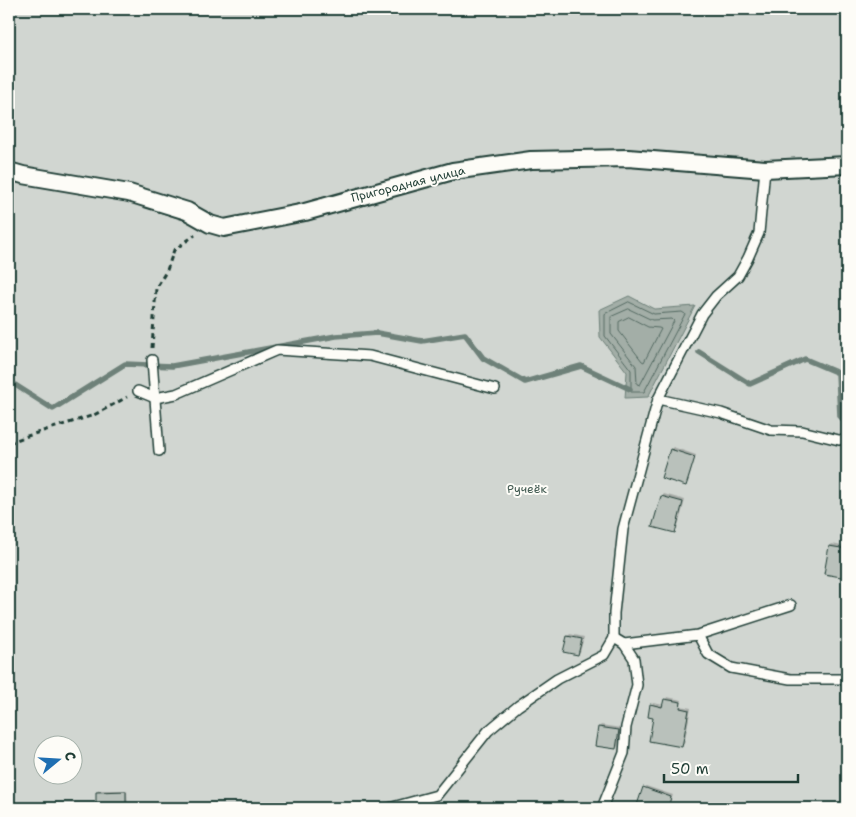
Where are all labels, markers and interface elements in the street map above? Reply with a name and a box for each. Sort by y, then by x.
street label: Пригородная улица [349,162,467,206]
park label: Ручеёк [507,481,548,497]
north arrow [32,734,82,784]
text: С [60,749,80,763]
scale bar [664,752,797,784]
text: 50 m [671,759,709,779]

